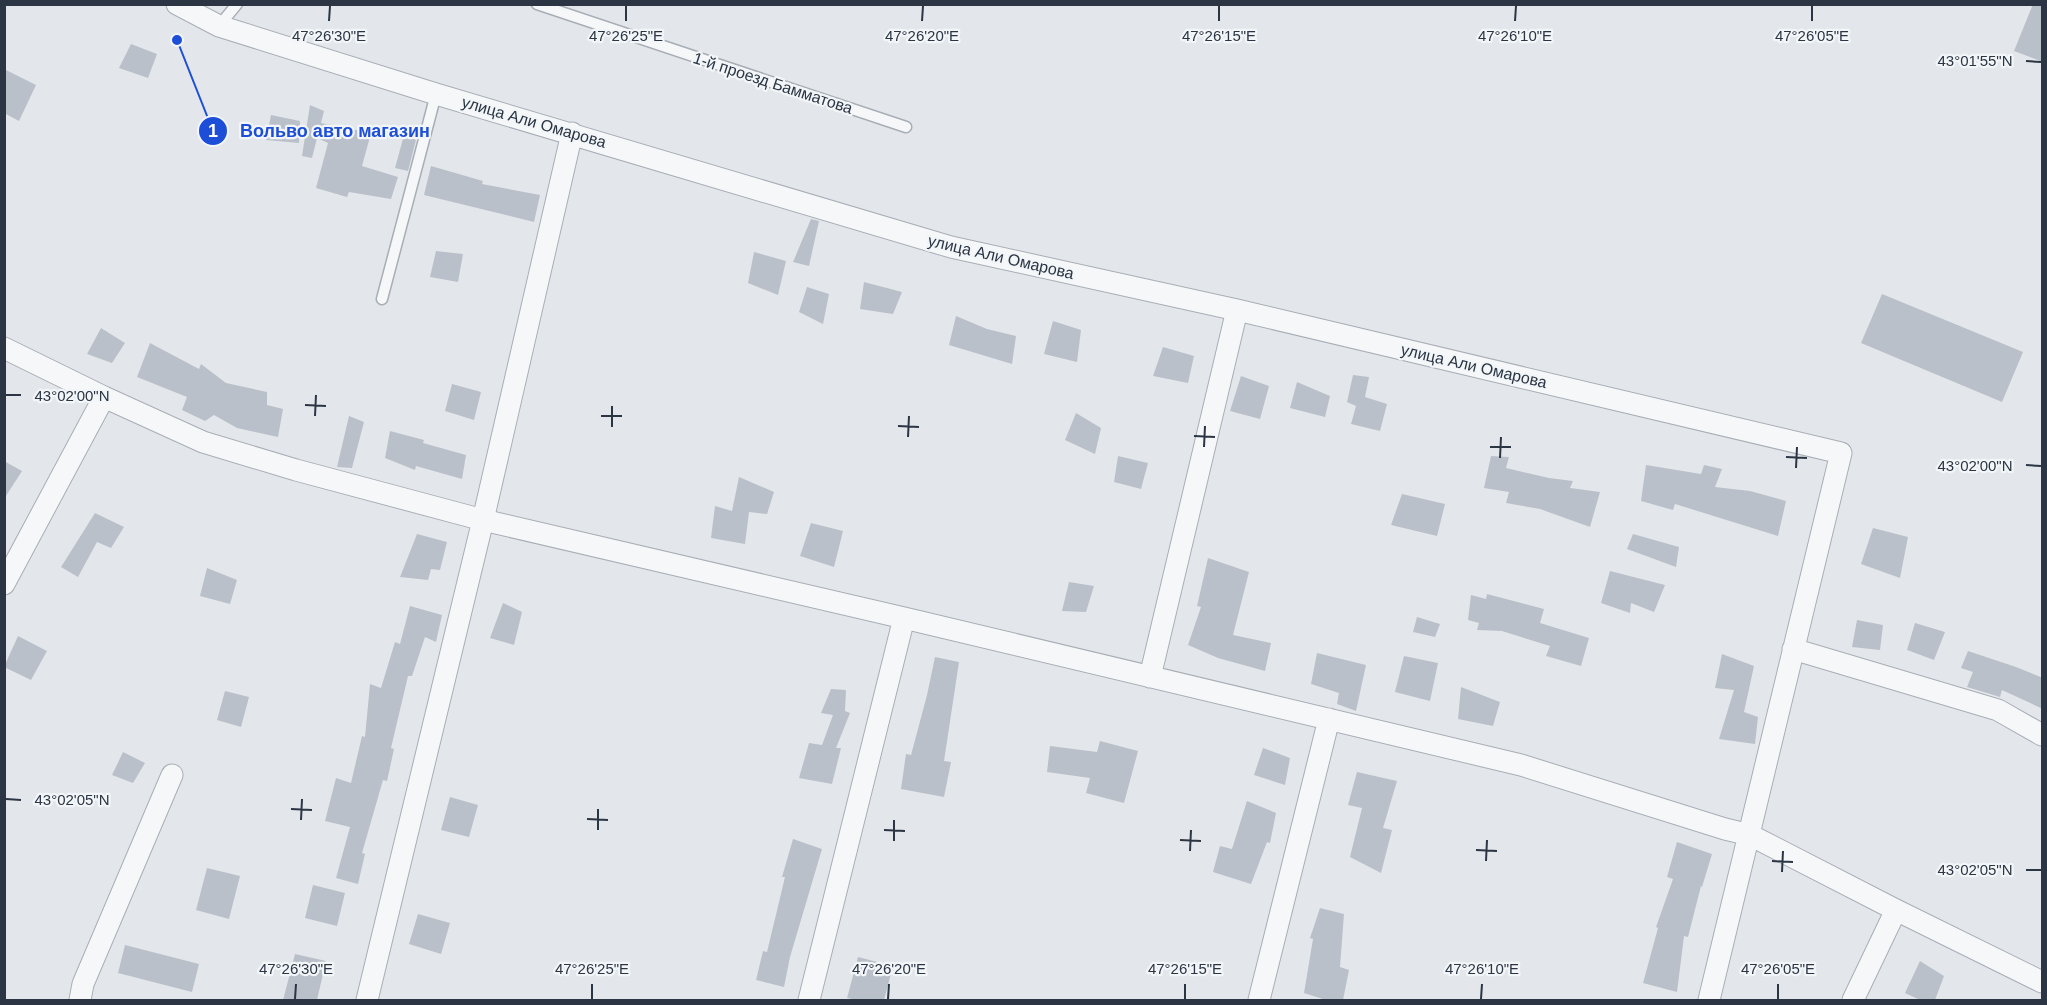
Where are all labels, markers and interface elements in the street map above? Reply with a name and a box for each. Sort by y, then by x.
text: 47°26'30"E [292,27,366,44]
text: 47°26'25"E [589,27,663,44]
text: 47°26'20"E [885,27,959,44]
text: 47°26'15"E [1182,27,1256,44]
text: 47°26'10"E [1478,27,1552,44]
text: 47°26'05"E [1775,27,1849,44]
street label: 1-й проезд Бамматова [691,49,855,117]
text: 43°01'55"N [1937,52,2013,69]
street label: улица Али Омарова [460,93,608,151]
callout: Вольво авто магазин [198,113,442,149]
text: 1 [208,121,218,141]
text: Вольво авто магазин [240,121,430,141]
street label: улица Али Омарова [926,232,1076,282]
street label: улица Али Омарова [1399,341,1549,391]
text: 43°02'00"N [34,387,110,404]
text: 43°02'00"N [1937,457,2013,474]
text: 43°02'05"N [34,791,110,808]
text: 43°02'05"N [1937,861,2013,878]
text: 47°26'30"E [259,960,333,977]
text: 47°26'25"E [555,960,629,977]
text: 47°26'20"E [852,960,926,977]
text: 47°26'15"E [1148,960,1222,977]
text: 47°26'10"E [1445,960,1519,977]
text: 47°26'05"E [1741,960,1815,977]

